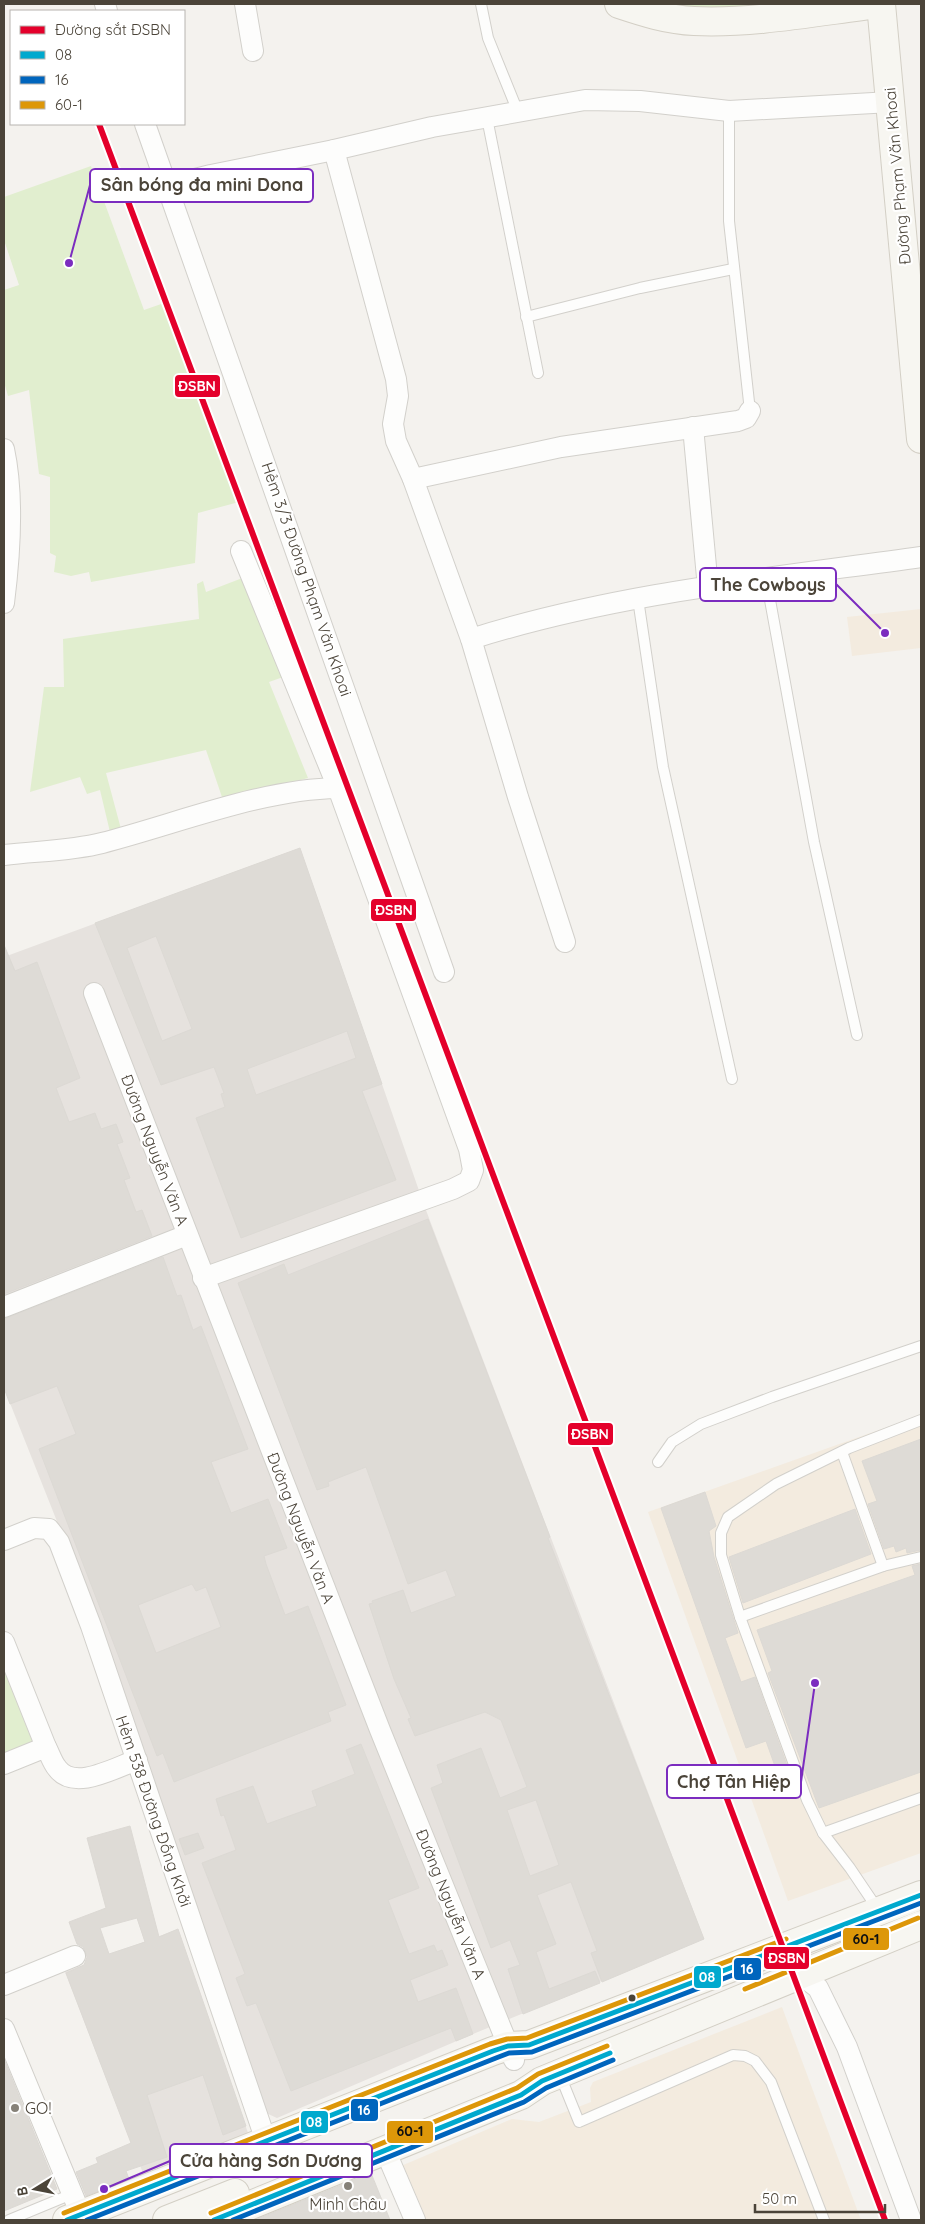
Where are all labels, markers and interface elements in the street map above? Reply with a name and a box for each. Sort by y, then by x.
legend [10,10,185,125]
text: Đường sắt ĐSBN [55,20,171,39]
text: 08 [55,45,72,64]
text: 16 [55,70,69,89]
street label: Đường Phạm Văn Khoai [879,87,915,265]
text: 60-1 [55,95,83,114]
callout: Sân bóng đa mini Dona [90,169,313,202]
text: Sân bóng đa mini Dona [101,173,303,196]
line badge: ĐSBN [174,374,221,398]
text: ĐSBN [177,377,216,395]
street label: Hẻm 3/3 Đường Phạm Văn Khoai [257,459,357,699]
callout: The Cowboys [700,568,836,601]
text: The Cowboys [710,573,826,596]
line badge: ĐSBN [370,898,417,922]
text: ĐSBN [374,901,413,919]
street label: Đường Nguyễn Văn A [117,1072,193,1228]
line badge: ĐSBN [567,1422,614,1446]
text: ĐSBN [570,1425,609,1443]
street label: Đường Nguyễn Văn A [263,1450,339,1606]
street label: Hẻm 538 Đường Đồng Khởi [112,1713,196,1909]
callout: Chợ Tân Hiệp [667,1765,801,1798]
text: Chợ Tân Hiệp [677,1770,791,1793]
street label: Đường Nguyễn Văn A [412,1826,490,1982]
line badge: 60-1 [842,1927,890,1951]
text: 60-1 [853,1930,879,1948]
line badge: ĐSBN [763,1946,810,1970]
text: ĐSBN [767,1949,806,1967]
line badge: 16 [733,1957,762,1981]
text: 16 [740,1960,754,1978]
line badge: 08 [693,1965,722,1989]
text: 08 [699,1968,715,1986]
unlabelled marker [627,1993,637,2003]
place label: GO! [25,2098,51,2118]
line badge: 16 [350,2098,379,2122]
text: 16 [357,2101,371,2119]
marker: GO! [9,2102,21,2114]
line badge: 08 [300,2110,329,2134]
text: 08 [306,2113,322,2131]
line badge: 60-1 [386,2120,434,2144]
text: 60-1 [397,2122,423,2140]
callout: Cửa hàng Sơn Dương [170,2144,372,2177]
text: Cửa hàng Sơn Dương [180,2149,362,2172]
north arrow [10,2164,60,2214]
marker: Minh Châu [342,2180,354,2192]
scale bar [755,2182,885,2214]
text: B [13,2185,32,2197]
text: 50 m [762,2189,797,2208]
place label: Minh Châu [309,2194,387,2214]

